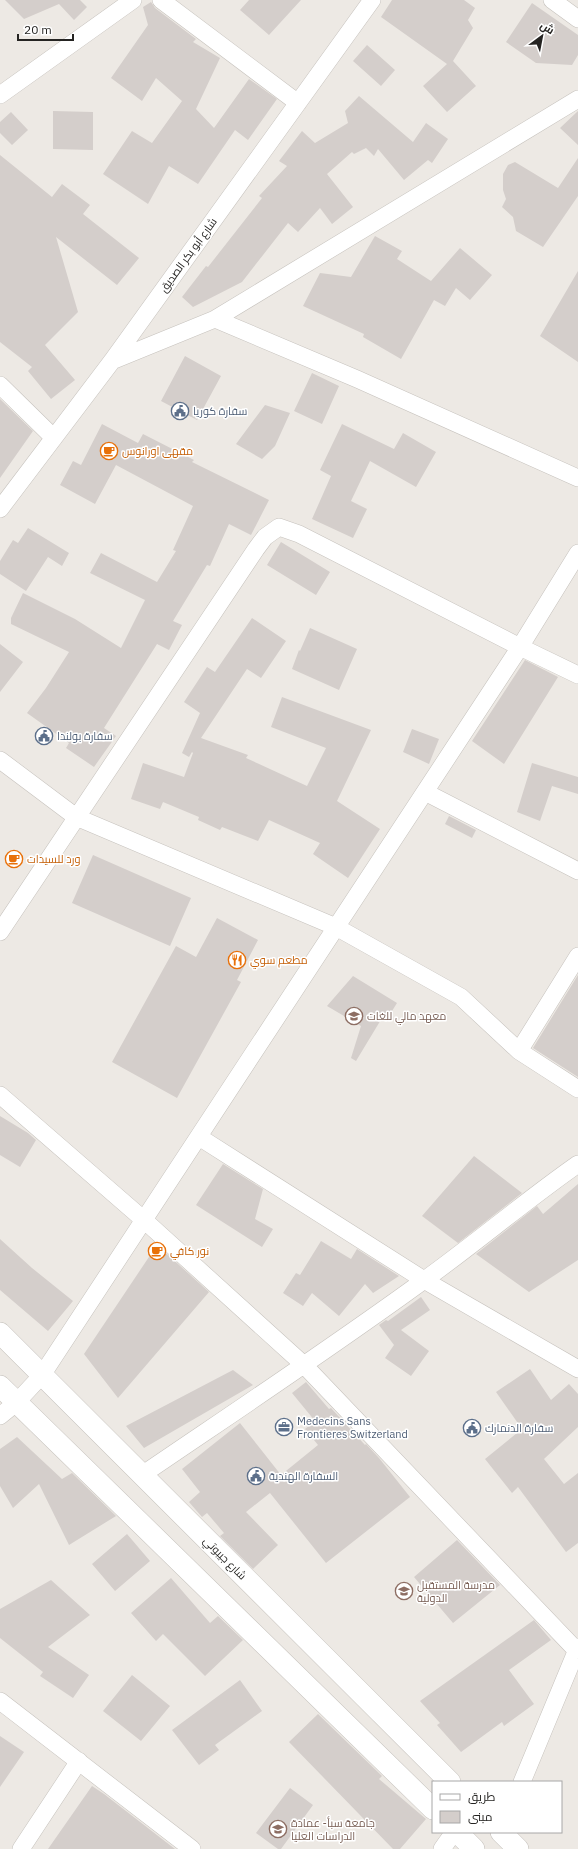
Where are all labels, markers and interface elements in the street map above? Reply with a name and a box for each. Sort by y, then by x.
scale bar [18,16,73,42]
north arrow [522,16,562,56]
text: ش [538,18,557,37]
text: 20 m [24,22,52,37]
street label: شارع أبو بكر الصديق [156,215,221,296]
public building icon: سفارة كوريا [170,401,190,421]
place label: سفارة كوريا [193,404,247,418]
cafe icon: مقهى اورانوس [99,441,119,461]
place label: مقهى اورانوس [122,444,193,458]
public building icon: سفارة بولندا [34,726,54,746]
place label: سفارة بولندا [57,729,113,743]
cafe icon: ورد للسيدات [4,849,24,869]
place label: ورد للسيدات [27,852,80,866]
restaurant icon: مطعم سوي [227,950,247,970]
place label: مطعم سوي [250,953,307,969]
school or university icon: معهد مالي للغات [344,1006,364,1026]
place label: معهد مالي للغات [367,1009,446,1025]
cafe icon: نور كافي [147,1241,167,1261]
place label: نور كافي [170,1244,209,1260]
place label: Medecins Sans Frontieres Switzerland [297,1414,408,1441]
office icon: Medecins Sans Frontieres Switzerland [274,1417,294,1437]
public building icon: سفارة الدنمارك [462,1418,482,1438]
place label: سفارة الدنمارك [485,1421,553,1435]
public building icon: السفارة الهندية [246,1466,266,1486]
place label: السفارة الهندية [269,1469,338,1483]
street label: شارع جيبوتي [199,1533,250,1584]
place label: مدرسة المستقبل الدولية [417,1578,495,1605]
school or university icon: مدرسة المستقبل الدولية [394,1581,414,1601]
legend [432,1781,562,1833]
text: طريق [468,1789,496,1804]
text: مبنى [468,1809,493,1824]
place label: جامعة سبأ- عمادة الدراسات العليا [291,1816,375,1843]
school or university icon: جامعة سبأ- عمادة الدراسات العليا [268,1819,288,1839]

